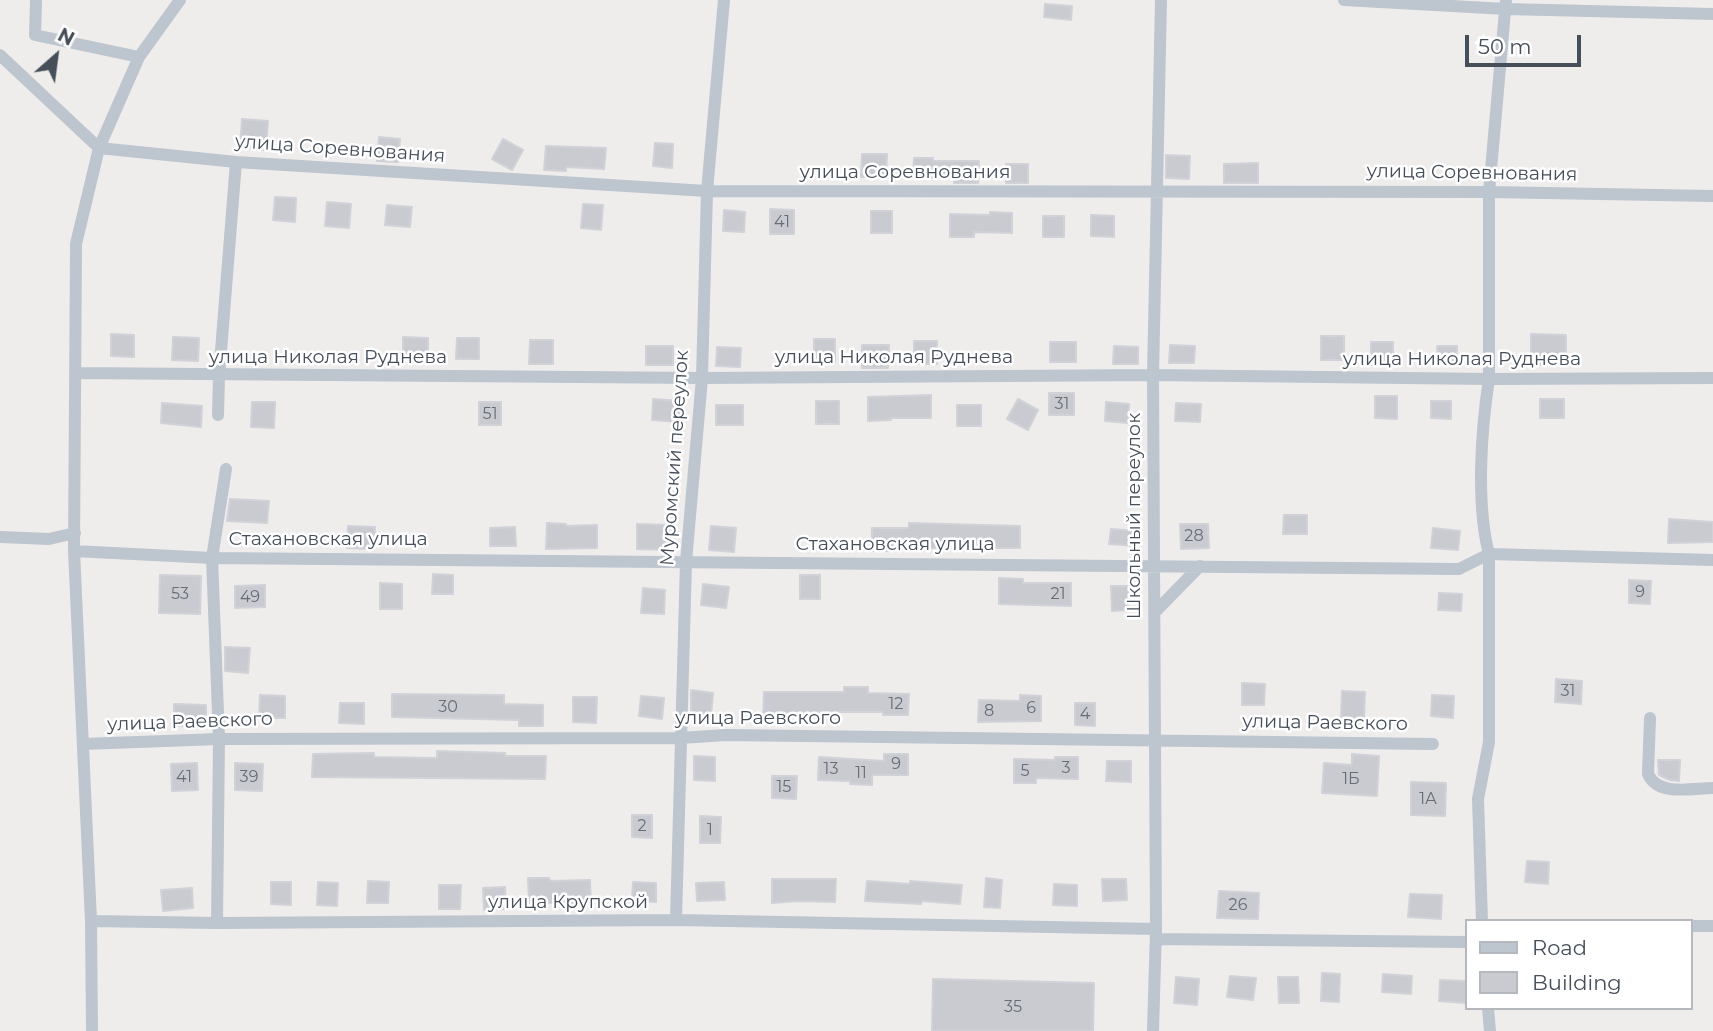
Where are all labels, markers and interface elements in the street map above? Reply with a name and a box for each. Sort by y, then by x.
north arrow [21,21,91,91]
scale bar [1468,21,1584,65]
text: N [54,23,78,51]
text: 50 m [1478,34,1532,59]
street label: улица Соревнования [234,130,446,168]
street label: улица Соревнования [1366,160,1578,186]
street label: улица Соревнования [800,161,1010,183]
house number: 41 [774,212,790,232]
street label: улица Николая Руднева [209,346,447,368]
street label: улица Николая Руднева [775,346,1013,368]
street label: улица Николая Руднева [1343,348,1581,370]
street label: Муромский переулок [656,349,694,567]
house number: 31 [1055,394,1069,414]
house number: 51 [483,404,497,424]
street label: Школьный переулок [1123,413,1145,619]
house number: 28 [1184,526,1204,546]
street label: Стахановская улица [228,528,428,550]
street label: Стахановская улица [795,533,995,555]
house number: 9 [1635,582,1645,602]
house number: 53 [171,584,189,604]
house number: 21 [1051,584,1065,604]
house number: 49 [240,587,260,607]
house number: 31 [1561,681,1575,701]
house number: 12 [889,694,903,714]
house number: 30 [438,697,458,717]
house number: 6 [1026,698,1036,718]
house number: 8 [984,701,994,721]
house number: 4 [1080,704,1090,724]
street label: улица Раевского [675,707,841,729]
street label: улица Раевского [107,708,273,736]
street label: улица Раевского [1242,710,1408,736]
house number: 9 [891,754,901,774]
house number: 3 [1061,758,1071,778]
house number: 13 [824,759,838,779]
house number: 5 [1020,761,1030,781]
house number: 11 [855,763,867,783]
house number: 41 [176,767,192,787]
house number: 39 [240,767,258,787]
house number: 1Б [1342,769,1360,789]
house number: 15 [777,777,791,797]
house number: 1А [1419,789,1437,809]
house number: 2 [637,816,647,836]
house number: 1 [707,820,713,840]
street label: улица Крупской [488,891,648,913]
house number: 26 [1229,895,1247,915]
legend [1464,919,1692,1010]
text: Road [1532,935,1587,960]
text: Building [1532,970,1622,995]
house number: 35 [1004,997,1022,1017]

